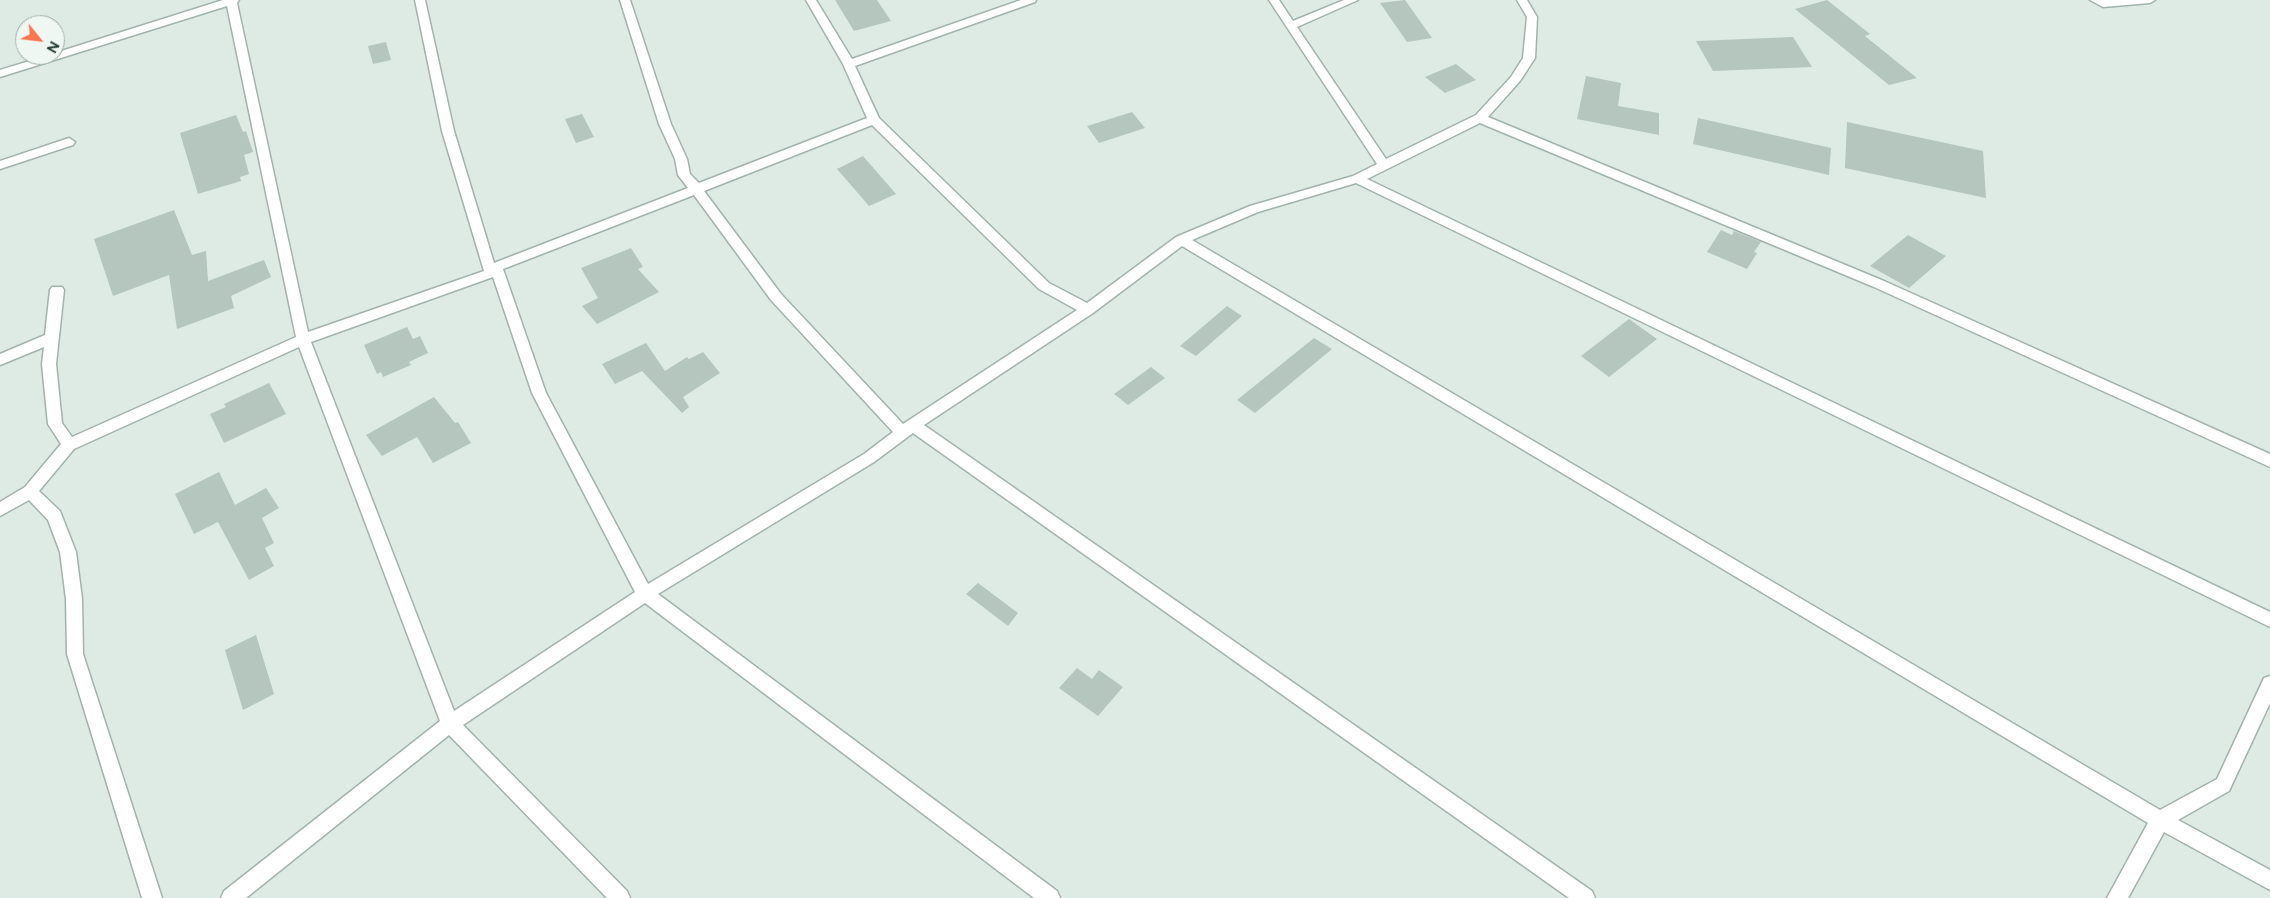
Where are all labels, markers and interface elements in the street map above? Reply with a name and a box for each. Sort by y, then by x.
north arrow [15,15,65,65]
text: N [43,38,63,56]

